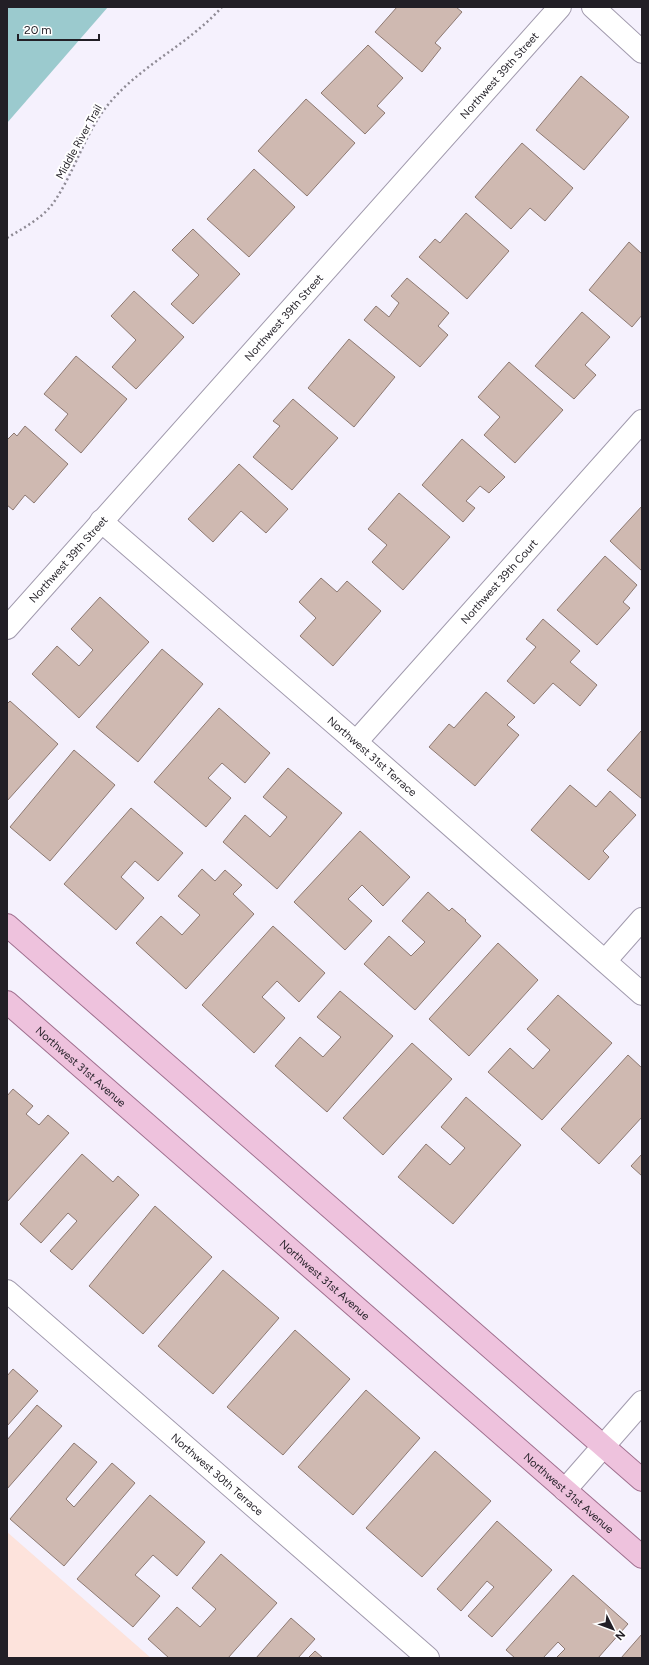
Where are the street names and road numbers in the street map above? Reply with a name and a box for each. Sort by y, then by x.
street label: Northwest 39th Street [457,29,541,121]
street label: Middle River Trail [53,102,105,182]
street label: Northwest 39th Street [242,271,326,363]
street label: Northwest 39th Street [26,513,110,605]
street label: Northwest 39th Court [458,536,540,626]
street label: Northwest 31st Terrace [325,714,419,799]
street label: Northwest 31st Avenue [33,1024,128,1109]
street label: Northwest 31st Avenue [277,1237,372,1323]
street label: Northwest 30th Terrace [169,1431,266,1518]
street label: Northwest 31st Avenue [521,1450,616,1536]

